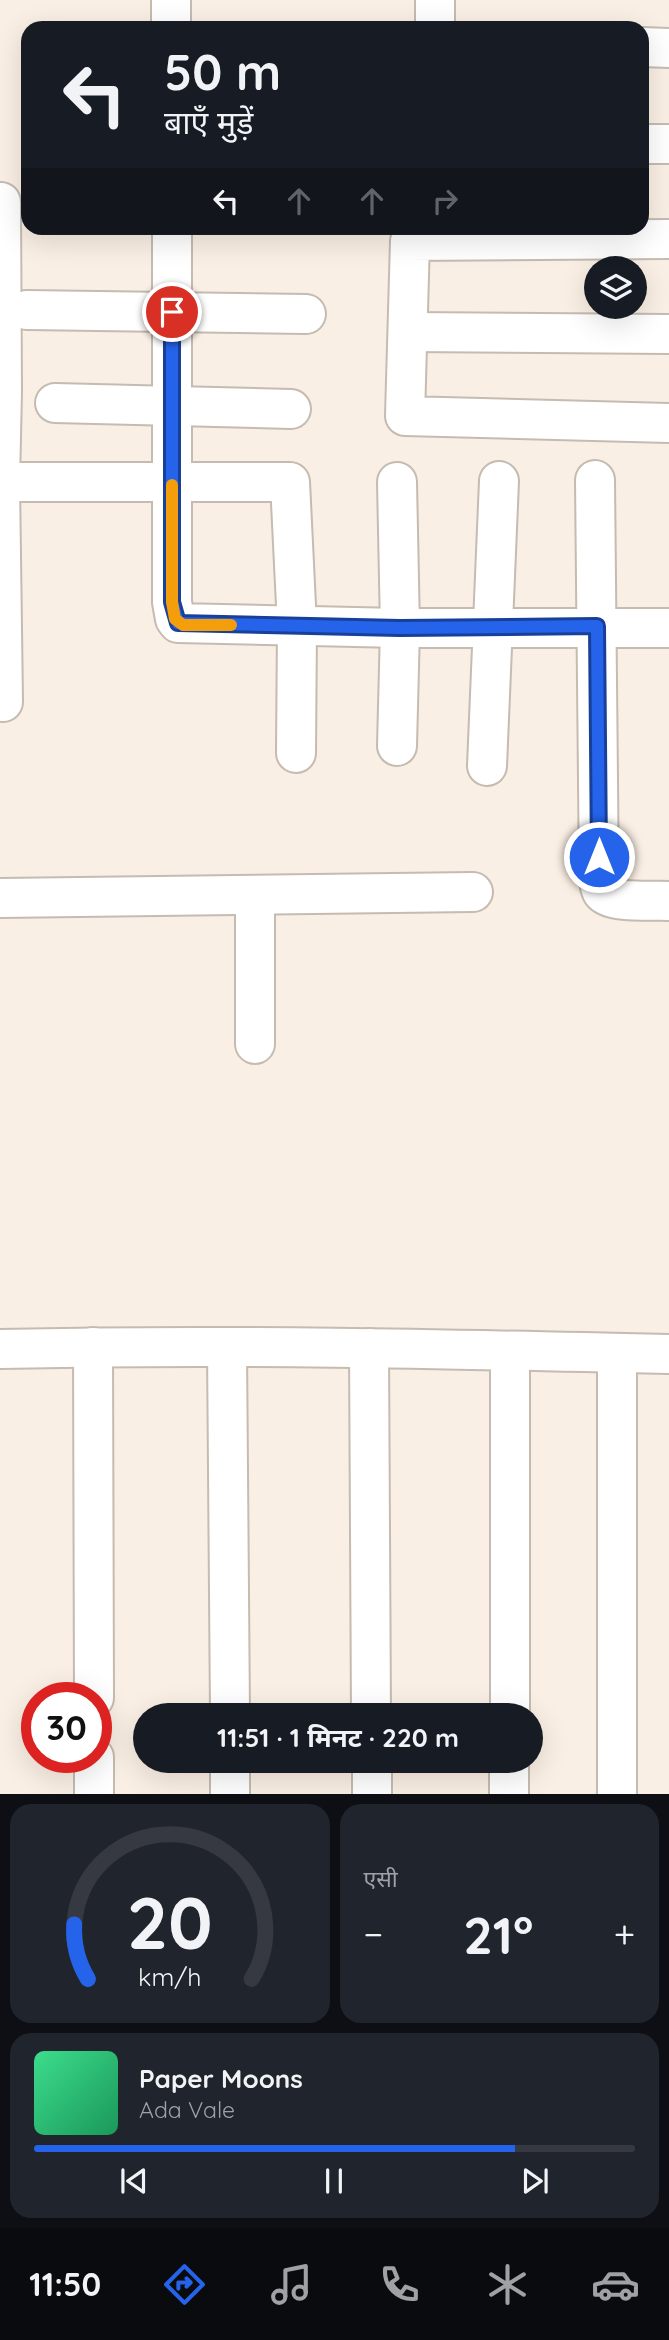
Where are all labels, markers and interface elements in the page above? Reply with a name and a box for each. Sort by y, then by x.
text: 50 m [164,41,281,102]
icon: left [49,49,140,140]
text: बाएँ मुड़ें [164,102,253,142]
icon: left [207,182,245,220]
icon: ahead [280,182,318,220]
icon: ahead [353,182,391,220]
icon: right [426,182,464,220]
map controls [584,256,647,319]
button: layers [584,256,647,319]
pin [142,282,202,342]
icon: arrive [153,293,191,331]
position arrow [562,820,636,894]
speed limit sign: 30 [21,1682,112,1773]
text: 11:51 · 1 मिनट · 220 m [217,1721,459,1754]
text: एसी [364,1864,398,1893]
text: 20 [127,1877,213,1968]
text: 21° [463,1902,534,1967]
text: − [364,1910,383,1958]
text: + [614,1910,635,1958]
text: km/h [138,1961,201,1992]
text: Paper Moons [139,2062,303,2095]
text: Ada Vale [139,2095,235,2124]
icon: previous [115,2162,153,2200]
icon: pause [315,2162,353,2200]
icon: next [516,2162,554,2200]
icon: directions [160,2260,209,2309]
icon: music [267,2260,316,2309]
icon: phone [375,2260,424,2309]
icon: climate [483,2260,532,2309]
icon: car [591,2260,640,2309]
text: 11:50 [29,2264,101,2304]

